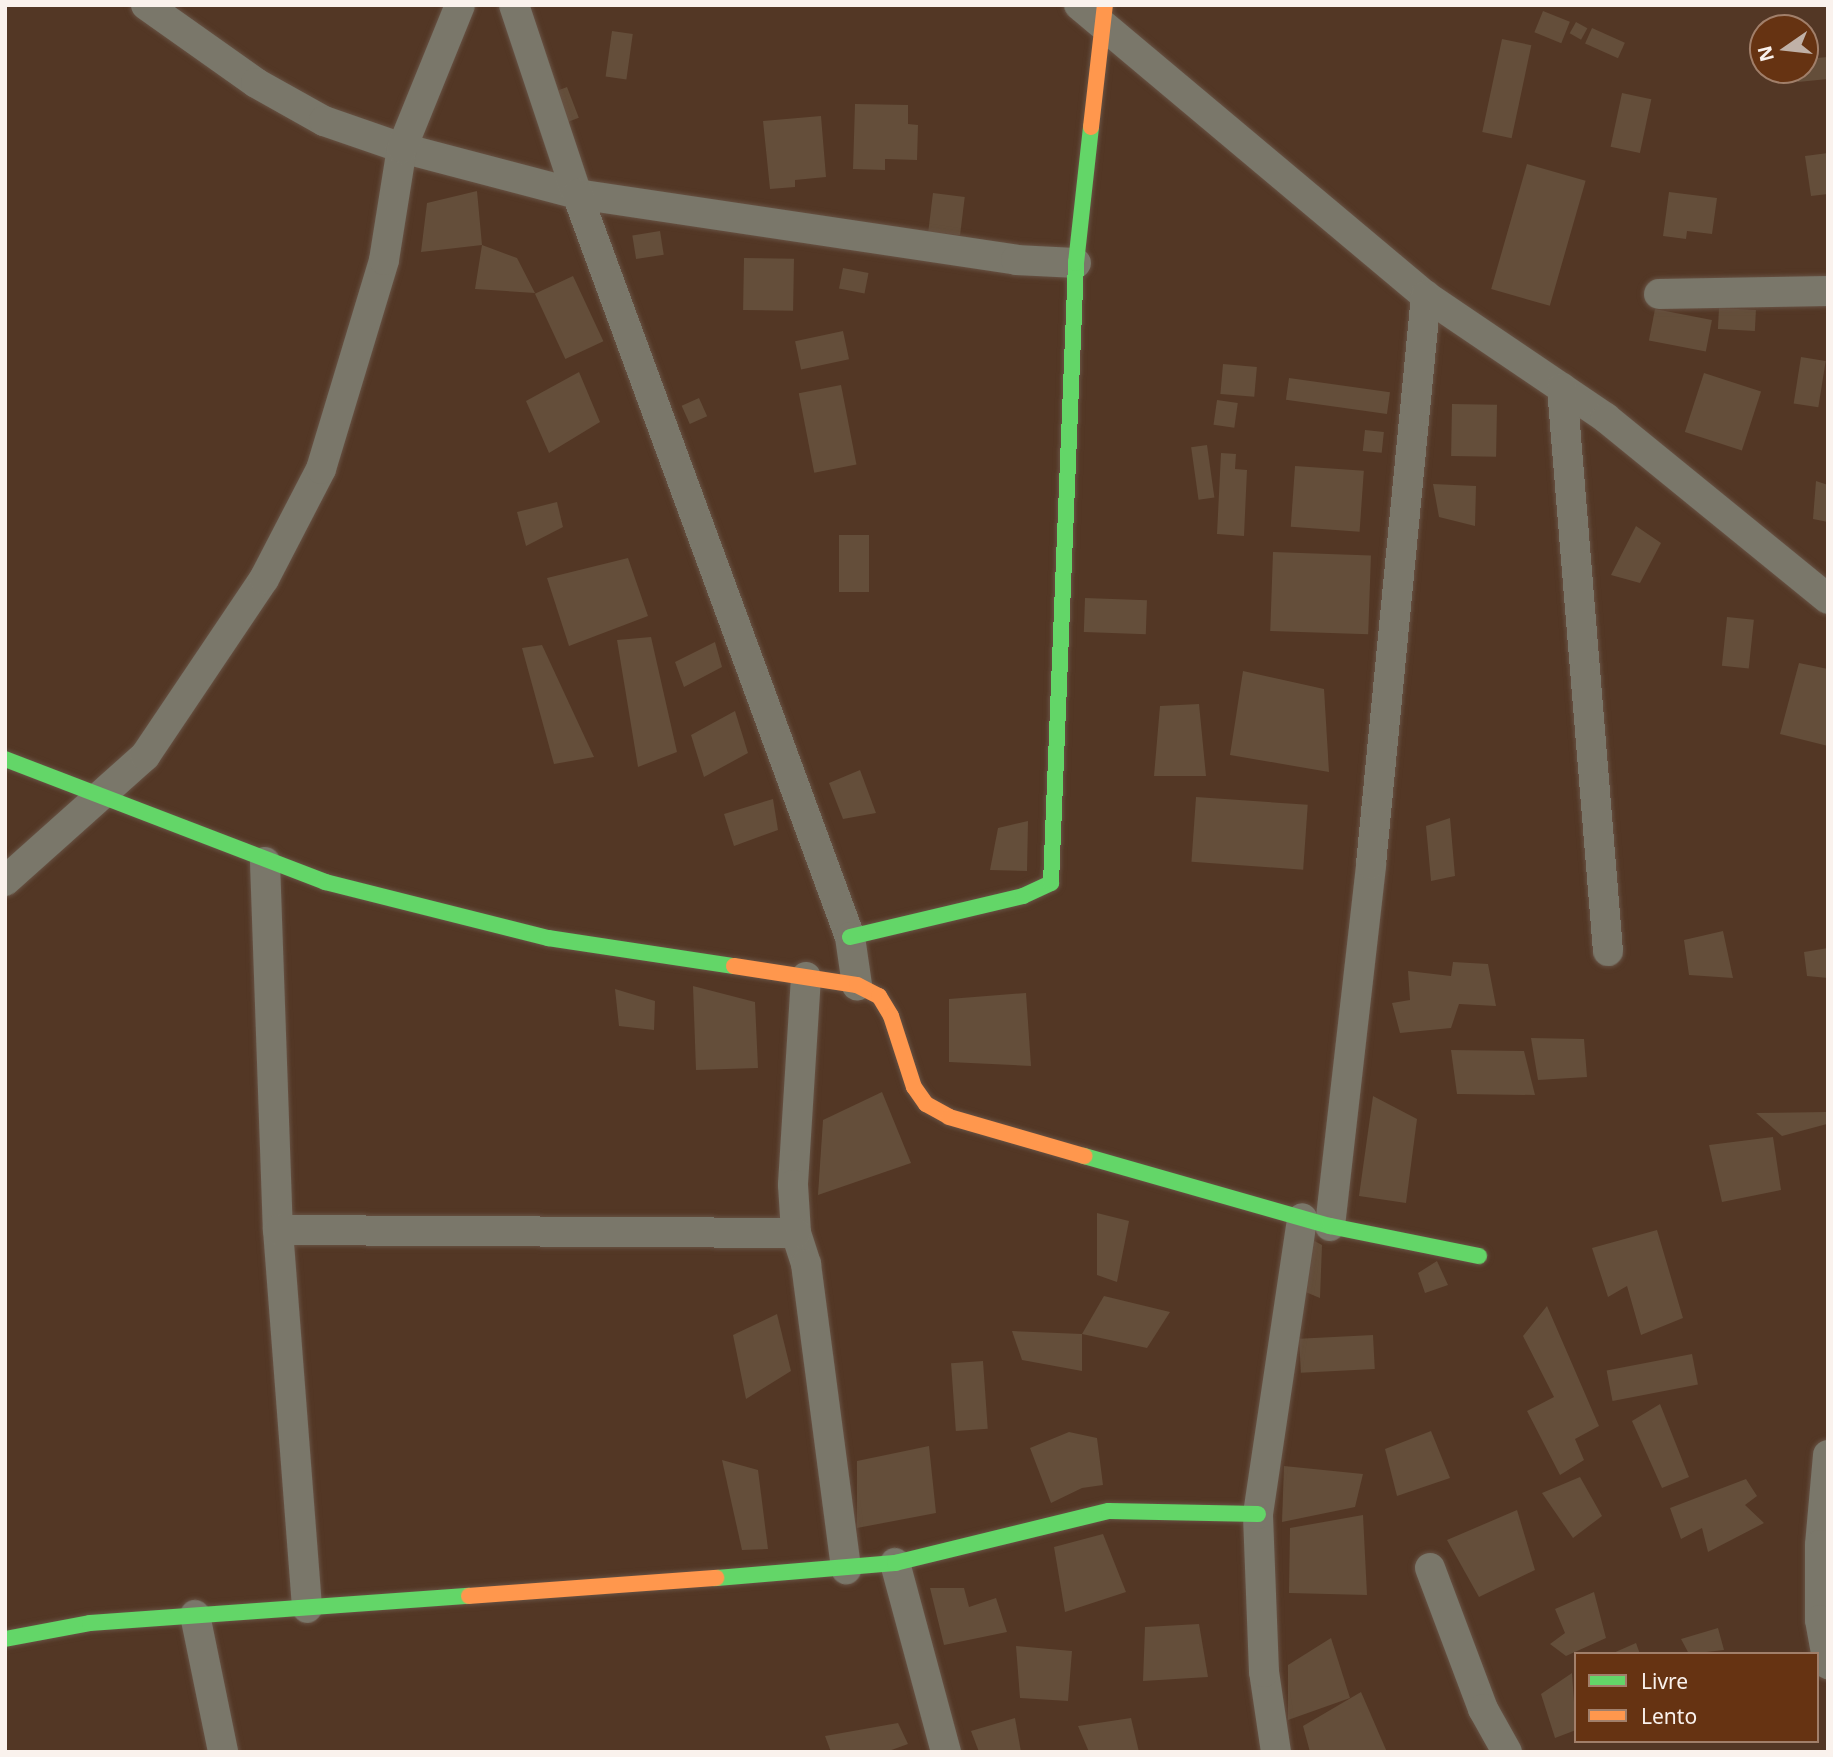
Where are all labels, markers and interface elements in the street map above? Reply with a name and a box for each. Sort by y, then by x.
north arrow [1749,14,1819,84]
text: N [1751,43,1780,64]
legend [1574,1652,1819,1743]
text: Livre [1641,1667,1688,1695]
text: Lento [1641,1702,1697,1730]

